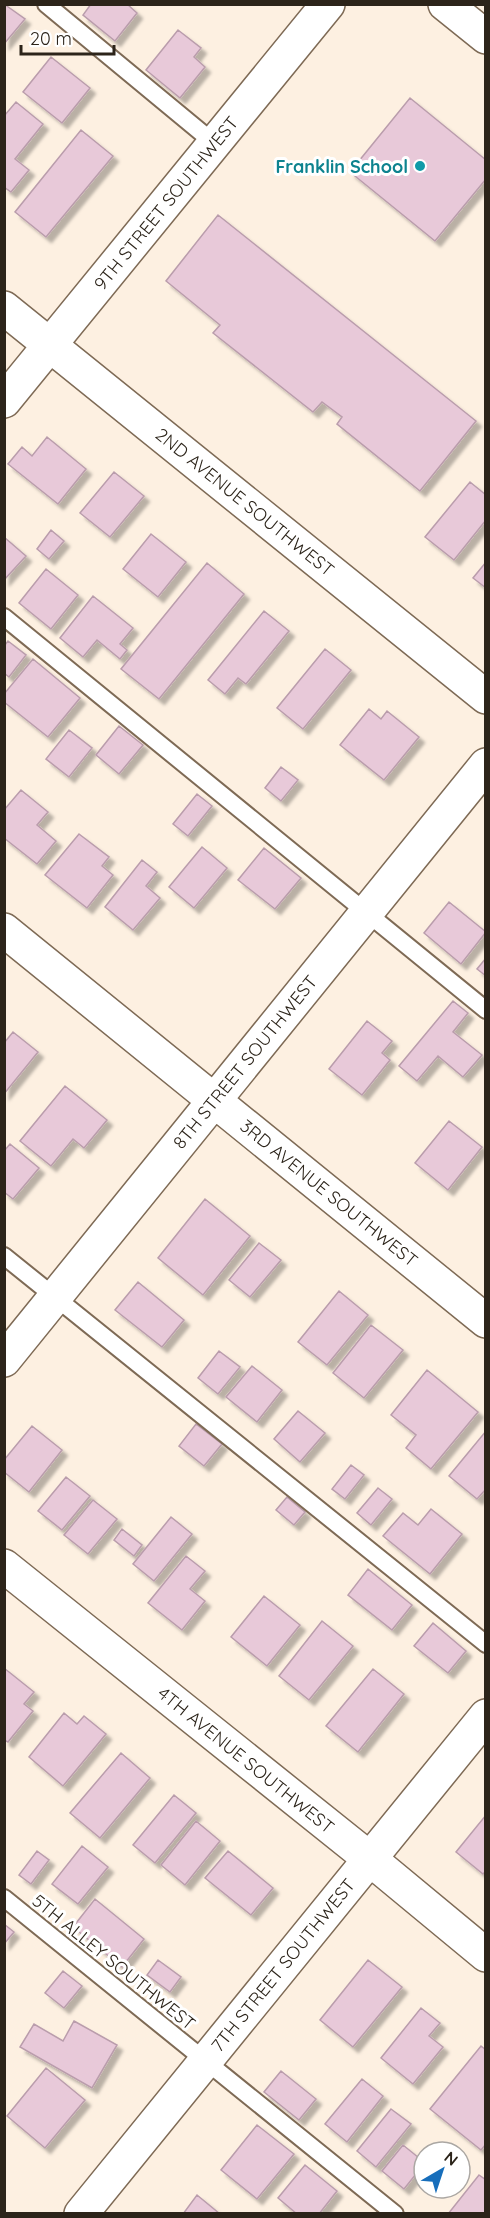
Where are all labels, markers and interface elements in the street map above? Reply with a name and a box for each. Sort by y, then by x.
scale bar [21,18,114,56]
text: 20 m [30,27,72,50]
street label: 9TH STREET SOUTHWEST [89,111,243,295]
place label: Franklin School [275,155,408,178]
marker: Franklin School [413,159,427,173]
street label: 2ND AVENUE SOUTHWEST [151,423,339,581]
street label: 8TH STREET SOUTHWEST [168,970,322,1154]
street label: 3RD AVENUE SOUTHWEST [236,1114,423,1272]
street label: 4TH AVENUE SOUTHWEST [153,1682,339,1838]
street label: 7TH STREET SOUTHWEST [206,1874,360,2056]
street label: 5TH ALLEY SOUTHWEST [28,1889,200,2035]
north arrow [412,2140,472,2200]
text: N [441,2147,462,2170]

